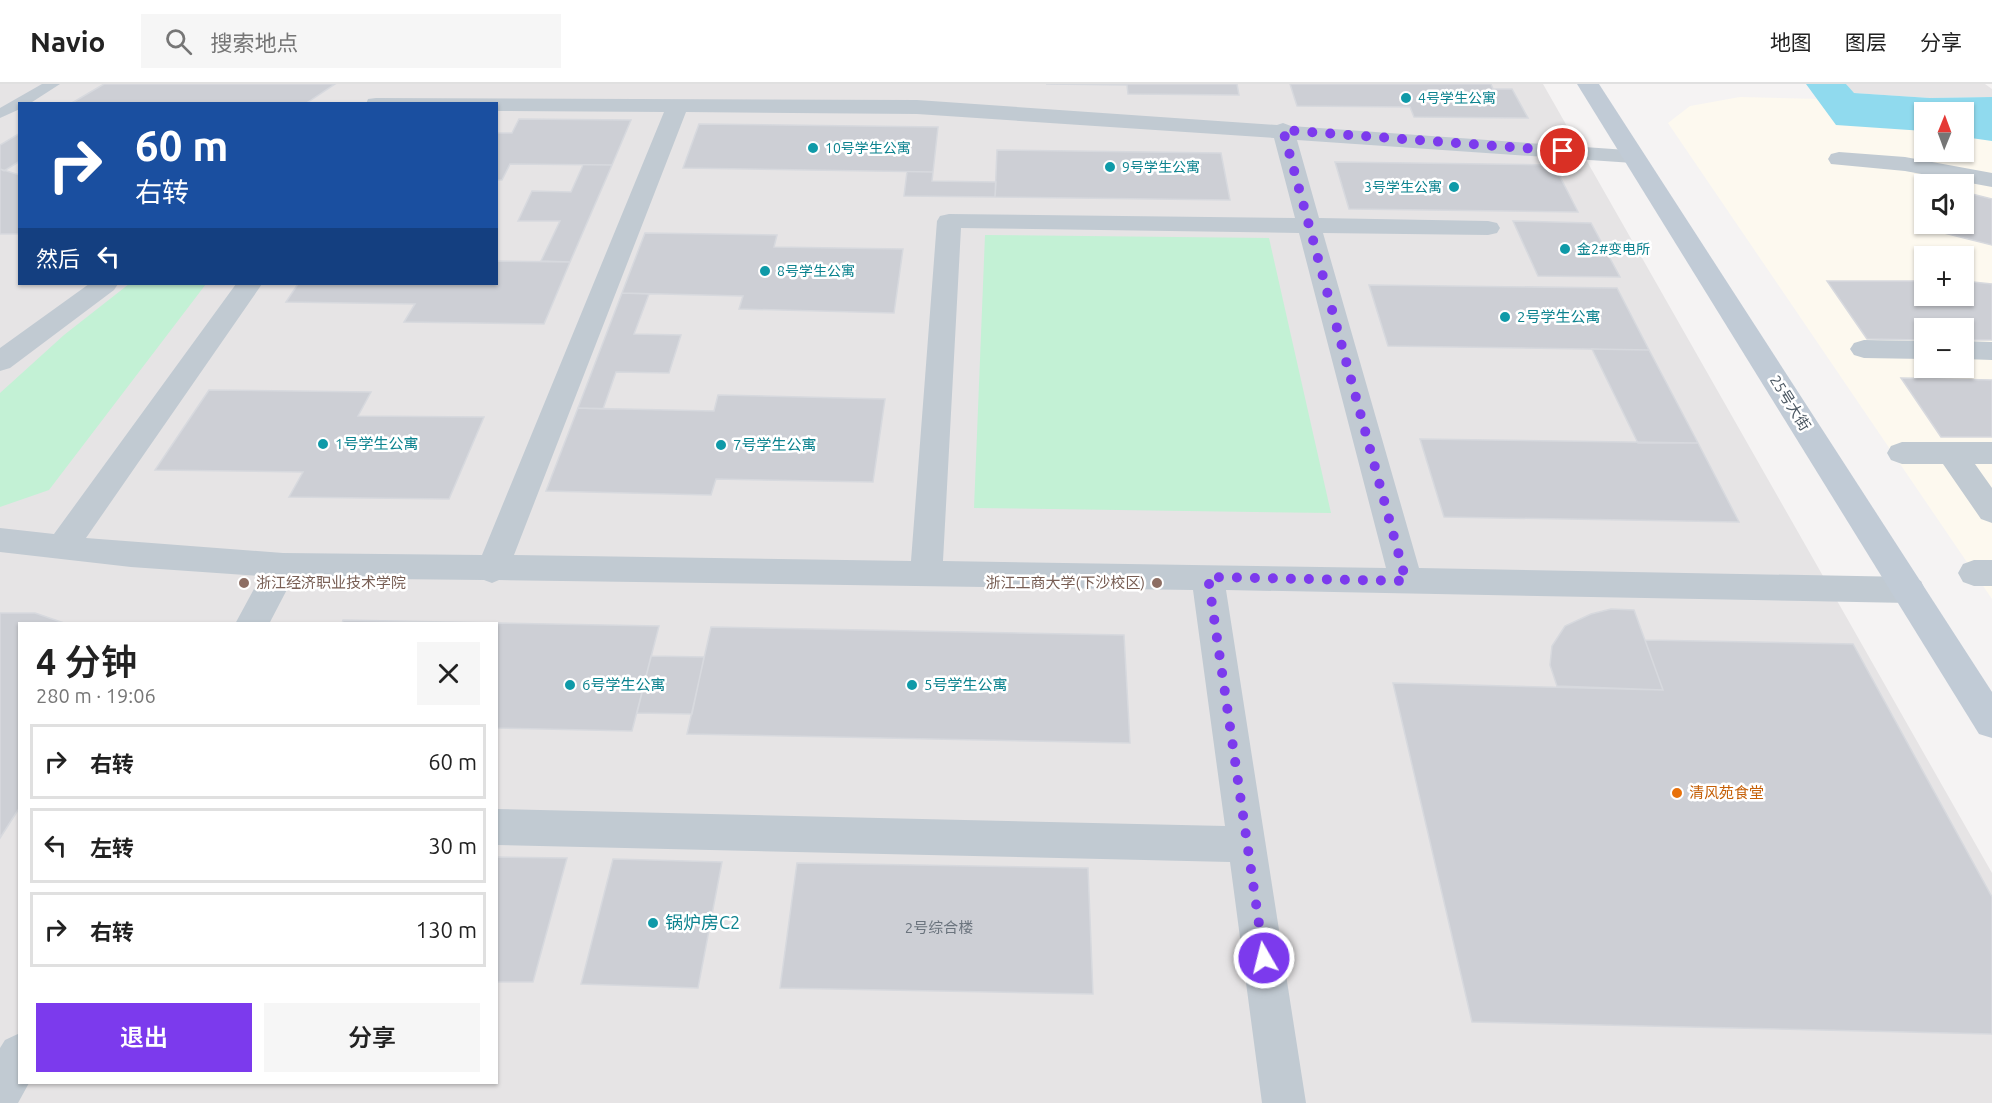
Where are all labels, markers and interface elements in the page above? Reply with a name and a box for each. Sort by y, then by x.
search box [141,14,561,68]
icon: search [162,25,195,58]
text: Navio [30,26,105,57]
text: 搜索地点 [210,30,298,55]
text: 地图 [1770,30,1812,54]
text: 图层 [1845,30,1887,54]
text: 分享 [1920,30,1962,54]
place label: 4号学生公寓 [1418,90,1496,106]
marker: 4号学生公寓 [1399,91,1413,105]
north arrow [1914,102,1974,162]
map controls [1914,102,1974,378]
text: 60 m [135,122,229,169]
pin [1537,125,1588,176]
icon: right [36,126,114,204]
icon: arrive [1546,134,1579,167]
place label: 10号学生公寓 [825,140,911,156]
marker: 10号学生公寓 [806,141,820,155]
place label: 9号学生公寓 [1122,159,1200,175]
marker: 9号学生公寓 [1103,160,1117,174]
button: sound [1914,174,1974,234]
text: 右转 [135,177,189,207]
place label: 3号学生公寓 [1364,179,1442,195]
marker: 3号学生公寓 [1447,180,1461,194]
icon: left [92,240,125,273]
place label: 金2#变电所 [1577,241,1650,257]
marker: 金2#变电所 [1558,242,1572,256]
text: 然后 [36,246,80,271]
button: + [1914,246,1974,306]
place label: 8号学生公寓 [777,263,855,279]
marker: 8号学生公寓 [758,264,772,278]
place label: 2号学生公寓 [1517,308,1600,325]
marker: 2号学生公寓 [1498,310,1512,324]
button: − [1914,318,1974,378]
street label: 25号大街 [1767,372,1814,433]
place label: 1号学生公寓 [335,435,418,452]
place label: 7号学生公寓 [733,436,816,453]
marker: 1号学生公寓 [316,437,330,451]
marker: 7号学生公寓 [714,438,728,452]
place label: 浙江经济职业技术学院 [256,574,406,591]
place label: 浙江工商大学(下沙校区) [986,574,1145,591]
marker: 浙江经济职业技术学院 [237,576,251,590]
marker: 浙江工商大学(下沙校区) [1150,576,1164,590]
text: 4 分钟 [36,641,137,682]
button: close [417,642,480,705]
place label: 6号学生公寓 [582,676,665,693]
place label: 5号学生公寓 [924,676,1007,693]
marker: 6号学生公寓 [563,678,577,692]
marker: 5号学生公寓 [905,678,919,692]
text: 280 m · 19:06 [36,684,156,707]
icon: right [39,745,72,778]
text: 60 m [428,749,477,774]
text: 右转 [90,751,134,776]
place label: 清风苑食堂 [1689,784,1764,801]
marker: 清风苑食堂 [1670,786,1684,800]
icon: left [39,829,72,862]
text: 30 m [428,833,477,858]
text: 左转 [90,835,134,860]
place label: 锅炉房C2 [665,912,740,932]
icon: right [39,913,72,946]
marker: 锅炉房C2 [646,916,660,930]
text: 130 m [416,917,477,942]
text: 右转 [90,919,134,944]
house number: 2号综合楼 [905,919,973,936]
position arrow [1232,926,1296,990]
button: 退出 [36,1003,252,1072]
button: 分享 [264,1003,480,1072]

